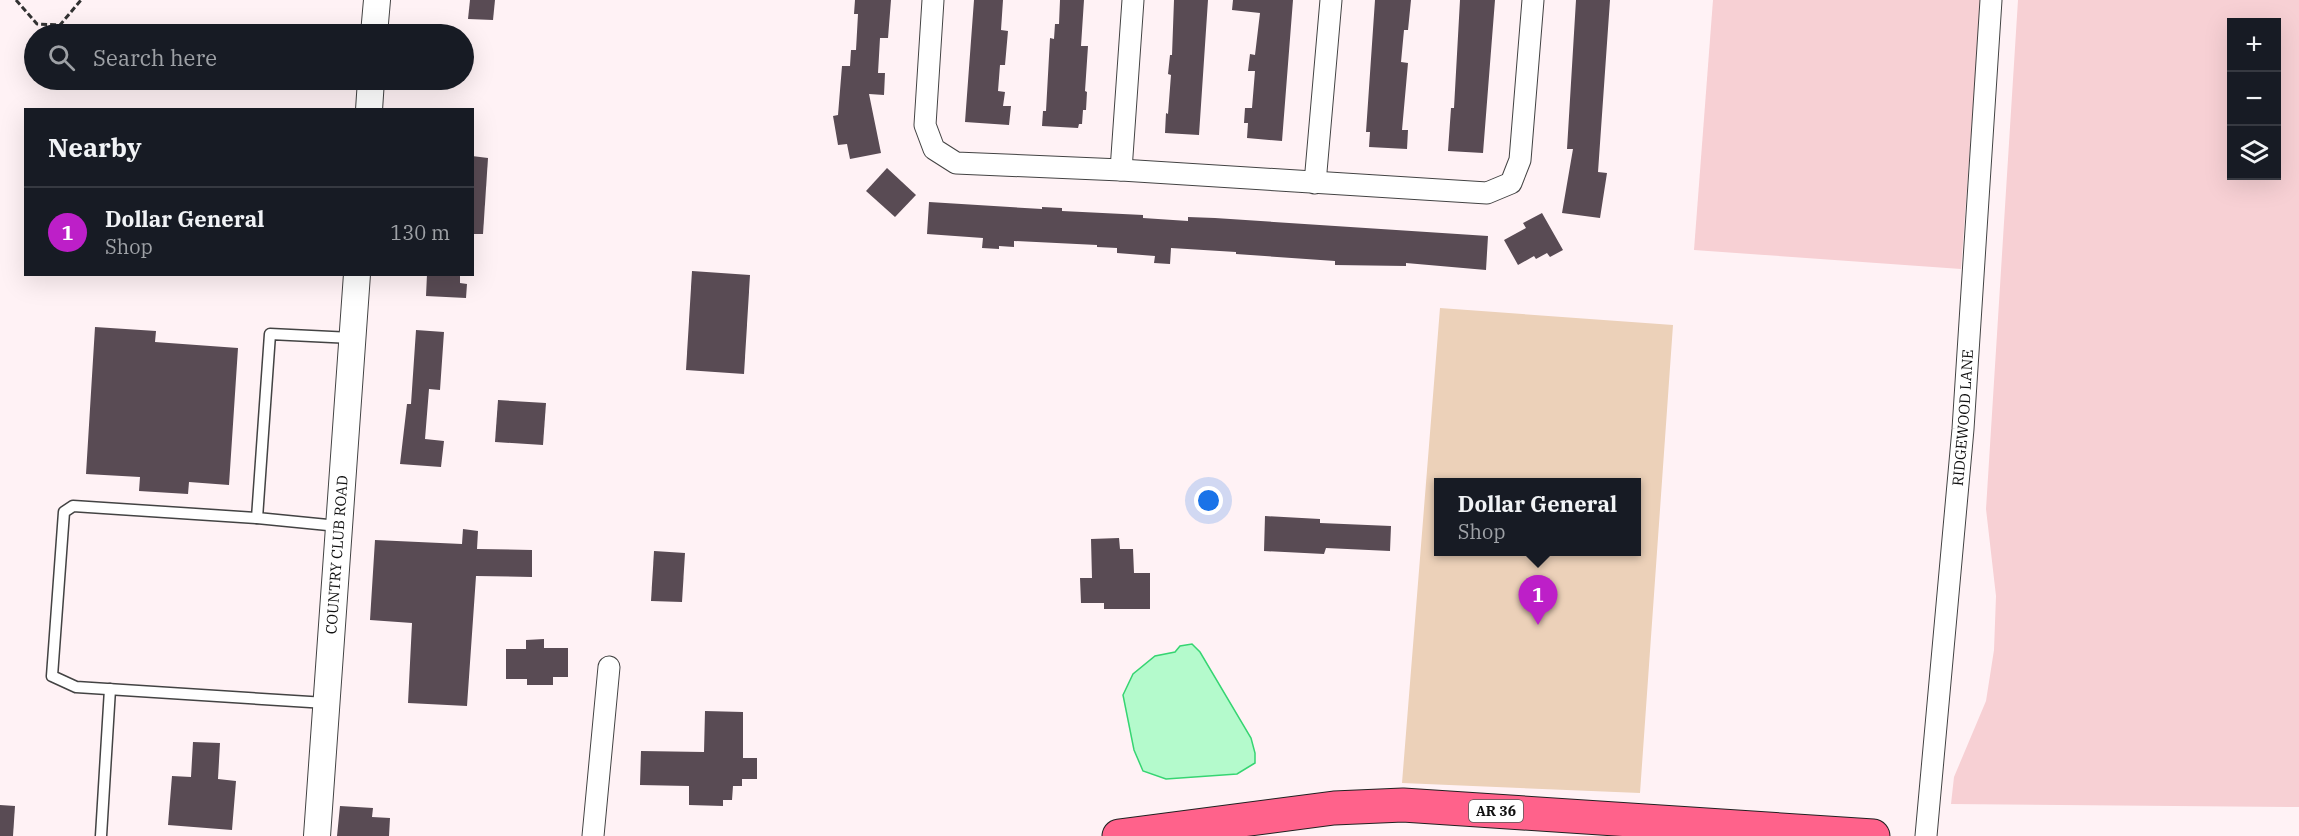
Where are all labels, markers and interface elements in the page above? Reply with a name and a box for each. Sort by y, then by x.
map controls [2227,18,2281,180]
button: + [2227,18,2281,72]
search box [24,24,474,90]
icon: search [45,41,78,74]
text: Search here [93,43,217,72]
button: − [2227,72,2281,126]
button: layers [2227,126,2281,180]
text: Nearby [48,130,142,164]
text: Dollar General [105,204,264,233]
text: 1 [62,219,74,246]
text: 130 m [390,219,450,246]
text: Shop [105,233,153,260]
street label: RIDGEWOOD LANE [1948,349,1977,487]
street label: COUNTRY CLUB ROAD [321,475,352,635]
popup [1434,478,1641,556]
your location [1194,486,1223,515]
text: Dollar General [1458,489,1617,518]
text: Shop [1458,518,1506,545]
pin: 1 [1518,576,1558,625]
road number: AR 36 [1469,800,1523,822]

